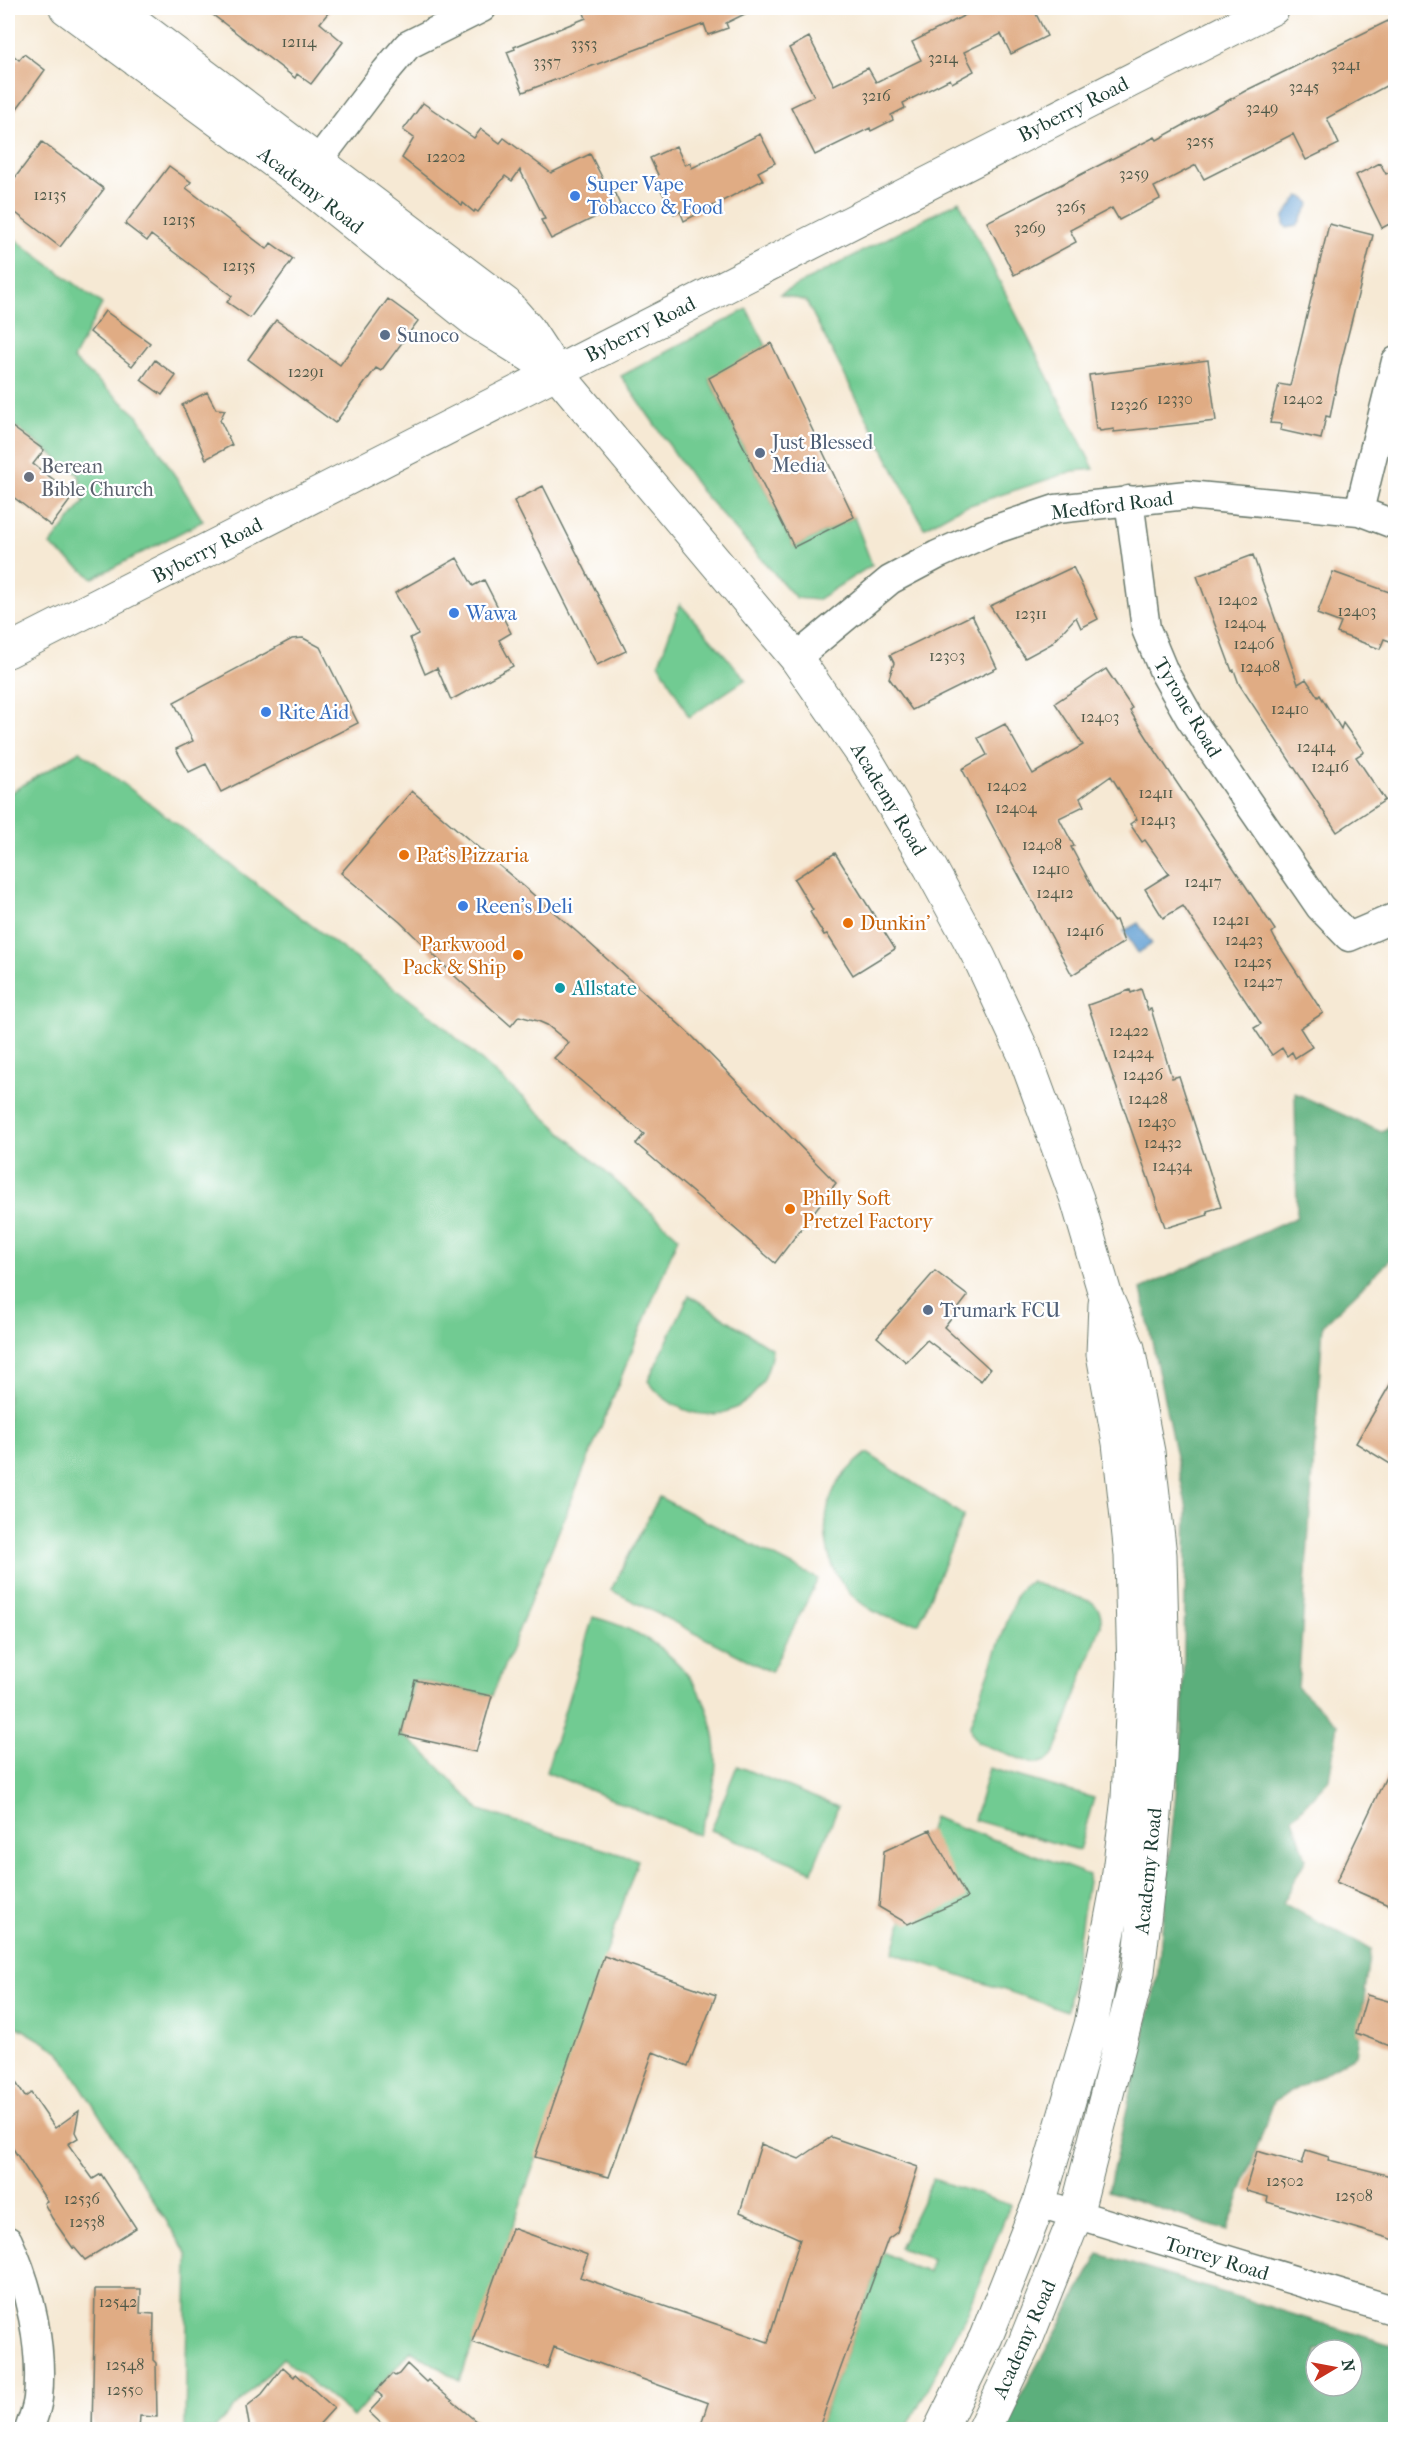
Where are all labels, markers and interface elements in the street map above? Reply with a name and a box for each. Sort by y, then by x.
house number: 12114 [282,32,317,51]
house number: 3353 [571,34,597,53]
house number: 3214 [928,48,959,67]
house number: 3357 [533,52,561,71]
house number: 3241 [1331,55,1361,74]
street label: Byberry Road [1014,71,1133,147]
house number: 3245 [1289,77,1319,96]
house number: 3216 [861,86,891,105]
house number: 3249 [1246,98,1278,117]
house number: 3255 [1186,131,1214,150]
street label: Academy Road [253,142,369,239]
house number: 12202 [426,147,466,166]
house number: 3259 [1119,164,1149,183]
place label: Super Vape Tobacco & Food [587,173,724,219]
house number: 12135 [33,185,67,204]
marker: Super Vape Tobacco & Food [568,189,582,203]
house number: 3265 [1056,197,1086,216]
house number: 12135 [162,210,196,229]
house number: 3269 [1014,218,1046,237]
house number: 12135 [222,256,256,275]
street label: Byberry Road [581,291,700,367]
place label: Sunoco [397,324,459,347]
marker: Sunoco [378,328,392,342]
house number: 12291 [288,362,324,381]
house number: 12330 [1157,389,1193,408]
house number: 12402 [1283,389,1323,408]
house number: 12326 [1110,395,1148,414]
place label: Just Blessed Media [770,431,874,477]
marker: Just Blessed Media [753,446,767,460]
place label: Berean Bible Church [41,455,155,501]
marker: Berean Bible Church [22,470,36,484]
street label: Medford Road [1050,486,1176,524]
street label: Byberry Road [148,512,267,588]
house number: 12402 [1218,590,1258,609]
house number: 12403 [1338,601,1376,620]
place label: Wawa [465,602,518,625]
house number: 12311 [1015,604,1047,623]
marker: Wawa [447,606,461,620]
house number: 12404 [1224,613,1266,632]
house number: 12406 [1234,634,1275,653]
house number: 12303 [929,646,965,665]
street label: Tyrone Road [1149,653,1227,762]
house number: 12408 [1240,657,1280,676]
house number: 12410 [1271,699,1309,718]
place label: Rite Aid [278,701,350,724]
marker: Rite Aid [259,705,273,719]
house number: 12403 [1081,707,1119,726]
house number: 12414 [1297,737,1336,756]
street label: Academy Road [845,738,932,861]
house number: 12416 [1311,757,1349,776]
house number: 12402 [987,776,1027,795]
house number: 12411 [1139,783,1173,802]
house number: 12404 [995,798,1037,817]
house number: 12413 [1140,810,1176,829]
house number: 12408 [1022,835,1062,854]
place label: Pat's Pizzaria [416,844,529,867]
marker: Pat's Pizzaria [397,848,411,862]
house number: 12410 [1032,859,1070,878]
house number: 12417 [1185,872,1222,891]
house number: 12412 [1036,883,1074,902]
place label: Reen's Deli [475,895,573,918]
marker: Reen's Deli [456,899,470,913]
house number: 12421 [1212,910,1250,929]
place label: Dunkin' [860,912,930,935]
marker: Dunkin' [841,916,855,930]
house number: 12416 [1066,921,1104,940]
house number: 12423 [1225,930,1263,949]
place label: Parkwood Pack & Ship [402,933,507,979]
marker: Parkwood Pack & Ship [511,948,525,962]
house number: 12425 [1234,952,1272,971]
house number: 12427 [1243,972,1283,991]
place label: Allstate [571,977,637,1000]
marker: Allstate [553,981,567,995]
house number: 12422 [1109,1021,1149,1040]
house number: 12424 [1112,1043,1154,1062]
house number: 12426 [1123,1065,1163,1084]
house number: 12428 [1128,1089,1168,1108]
house number: 12430 [1138,1112,1176,1131]
house number: 12432 [1144,1133,1182,1152]
house number: 12434 [1152,1156,1192,1175]
place label: Philly Soft Pretzel Factory [802,1187,934,1233]
marker: Philly Soft Pretzel Factory [783,1202,797,1216]
place label: Trumark FCU [940,1299,1061,1322]
marker: Trumark FCU [921,1303,935,1317]
street label: Academy Road [1130,1805,1167,1937]
house number: 12502 [1266,2171,1304,2190]
house number: 12508 [1335,2186,1373,2205]
house number: 12536 [64,2189,100,2208]
house number: 12538 [69,2212,105,2231]
street label: Torrey Road [1162,2232,1273,2286]
street label: Academy Road [988,2275,1061,2403]
house number: 12542 [99,2292,137,2311]
north arrow [1304,2338,1364,2398]
house number: 12548 [106,2355,144,2374]
text: N [1338,2358,1359,2374]
house number: 12550 [107,2380,143,2399]

